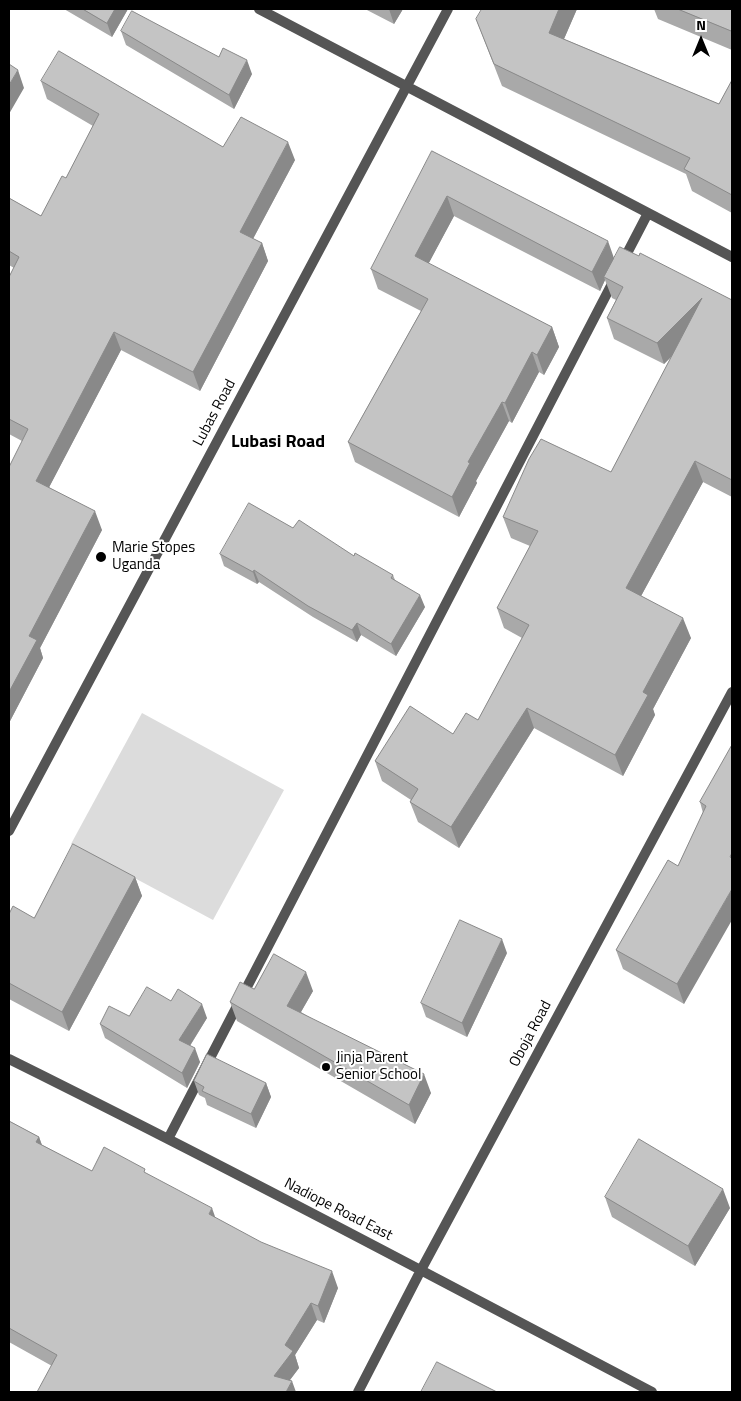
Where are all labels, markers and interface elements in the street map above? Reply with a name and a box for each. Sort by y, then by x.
text: N [696,14,706,35]
north arrow [676,15,726,65]
street label: Lubas Road [190,376,240,450]
district label: Lubasi Road [231,432,325,454]
place label: Marie Stopes Uganda [112,539,195,574]
marker: Marie Stopes Uganda [94,550,108,564]
street label: Oboja Road [506,998,556,1070]
place label: Jinja Parent Senior School [336,1049,421,1084]
marker: Jinja Parent Senior School [320,1061,332,1073]
street label: Nadiope Road East [281,1175,395,1245]

